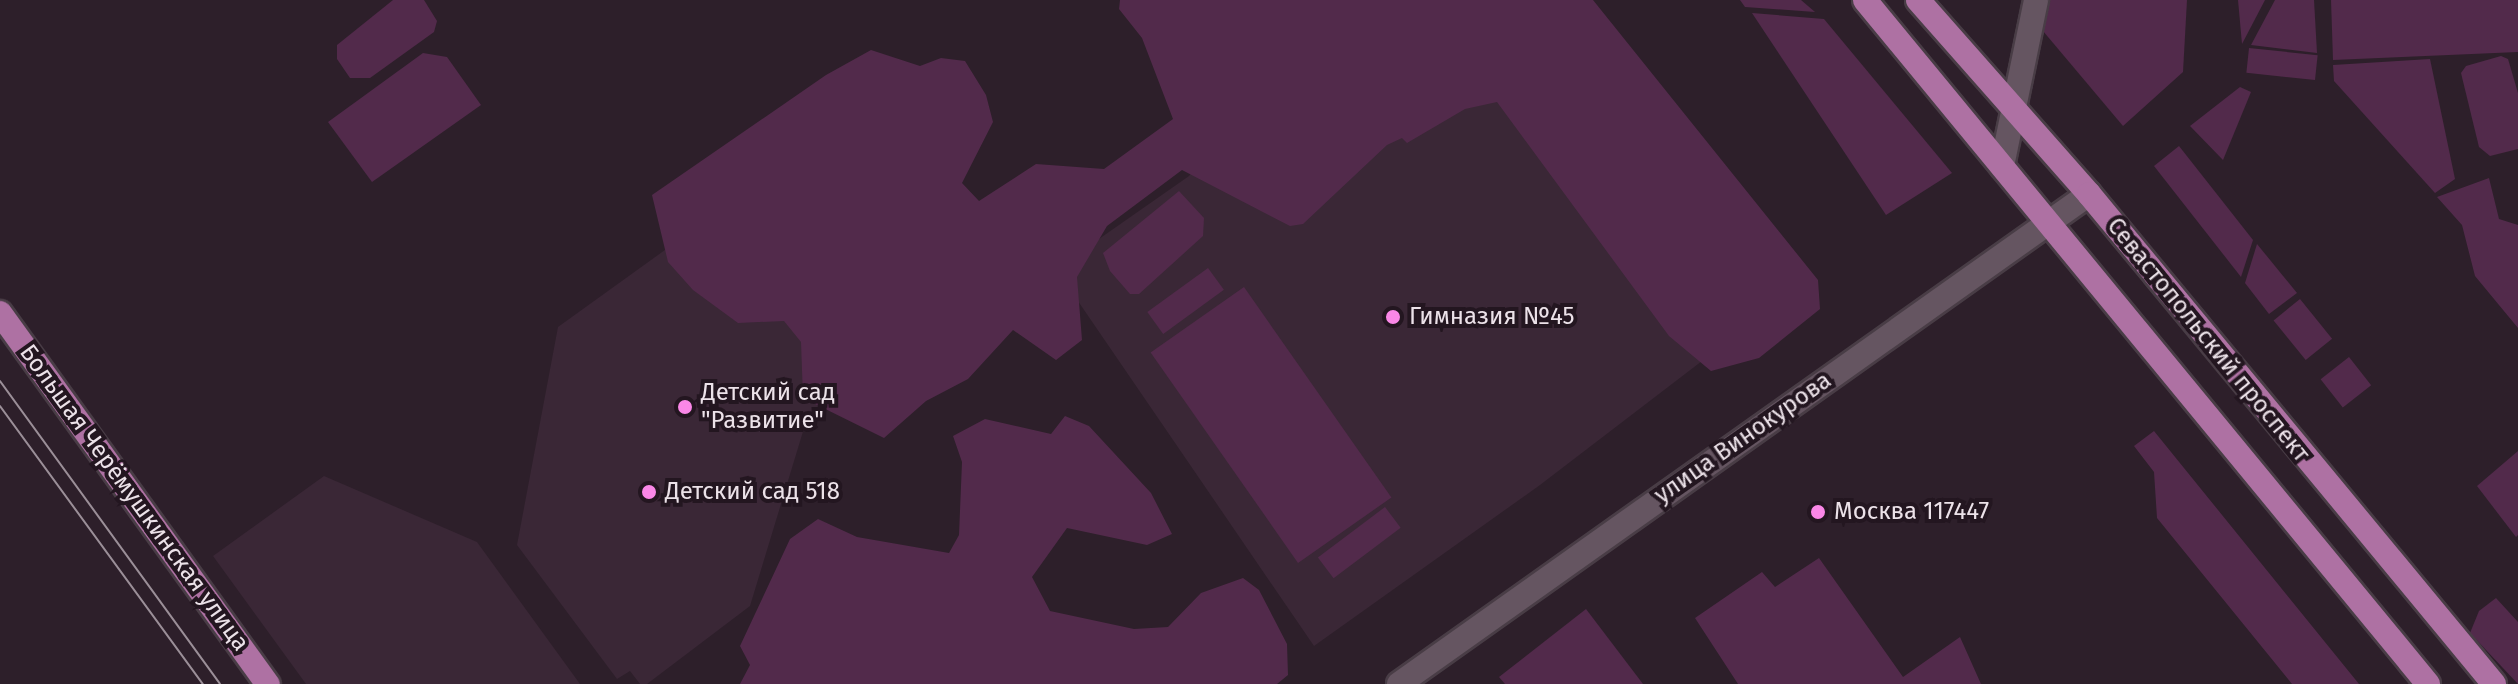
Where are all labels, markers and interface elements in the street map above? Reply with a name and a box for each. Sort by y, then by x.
street label: Севастопольский проспект [2101,212,2315,468]
place label: Гимназия №45 [1409,303,1575,331]
marker: Гимназия №45 [1384,308,1402,326]
street label: Большая Черёмушкинская улица [13,339,255,657]
street label: улица Винокурова [1649,366,1837,510]
place label: Детский сад "Развитие" [701,379,835,435]
marker: Детский сад "Развитие" [676,398,694,416]
place label: Детский сад 518 [665,478,840,506]
marker: Детский сад 518 [640,483,658,501]
place label: Москва 117447 [1834,498,1989,526]
marker: Москва 117447 [1809,503,1827,521]

